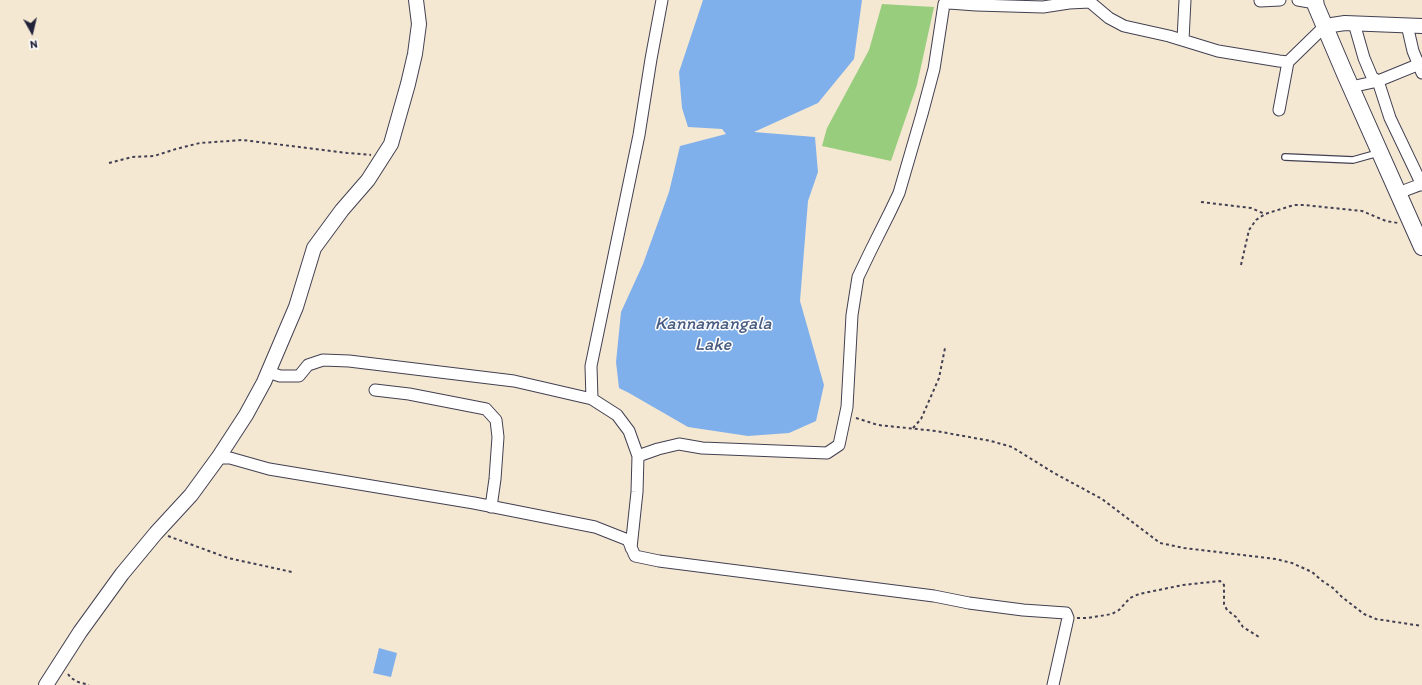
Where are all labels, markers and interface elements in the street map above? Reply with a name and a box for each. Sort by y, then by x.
north arrow [12,12,52,52]
text: N [29,37,38,51]
water label: Kannamangala Lake [655,313,771,356]

